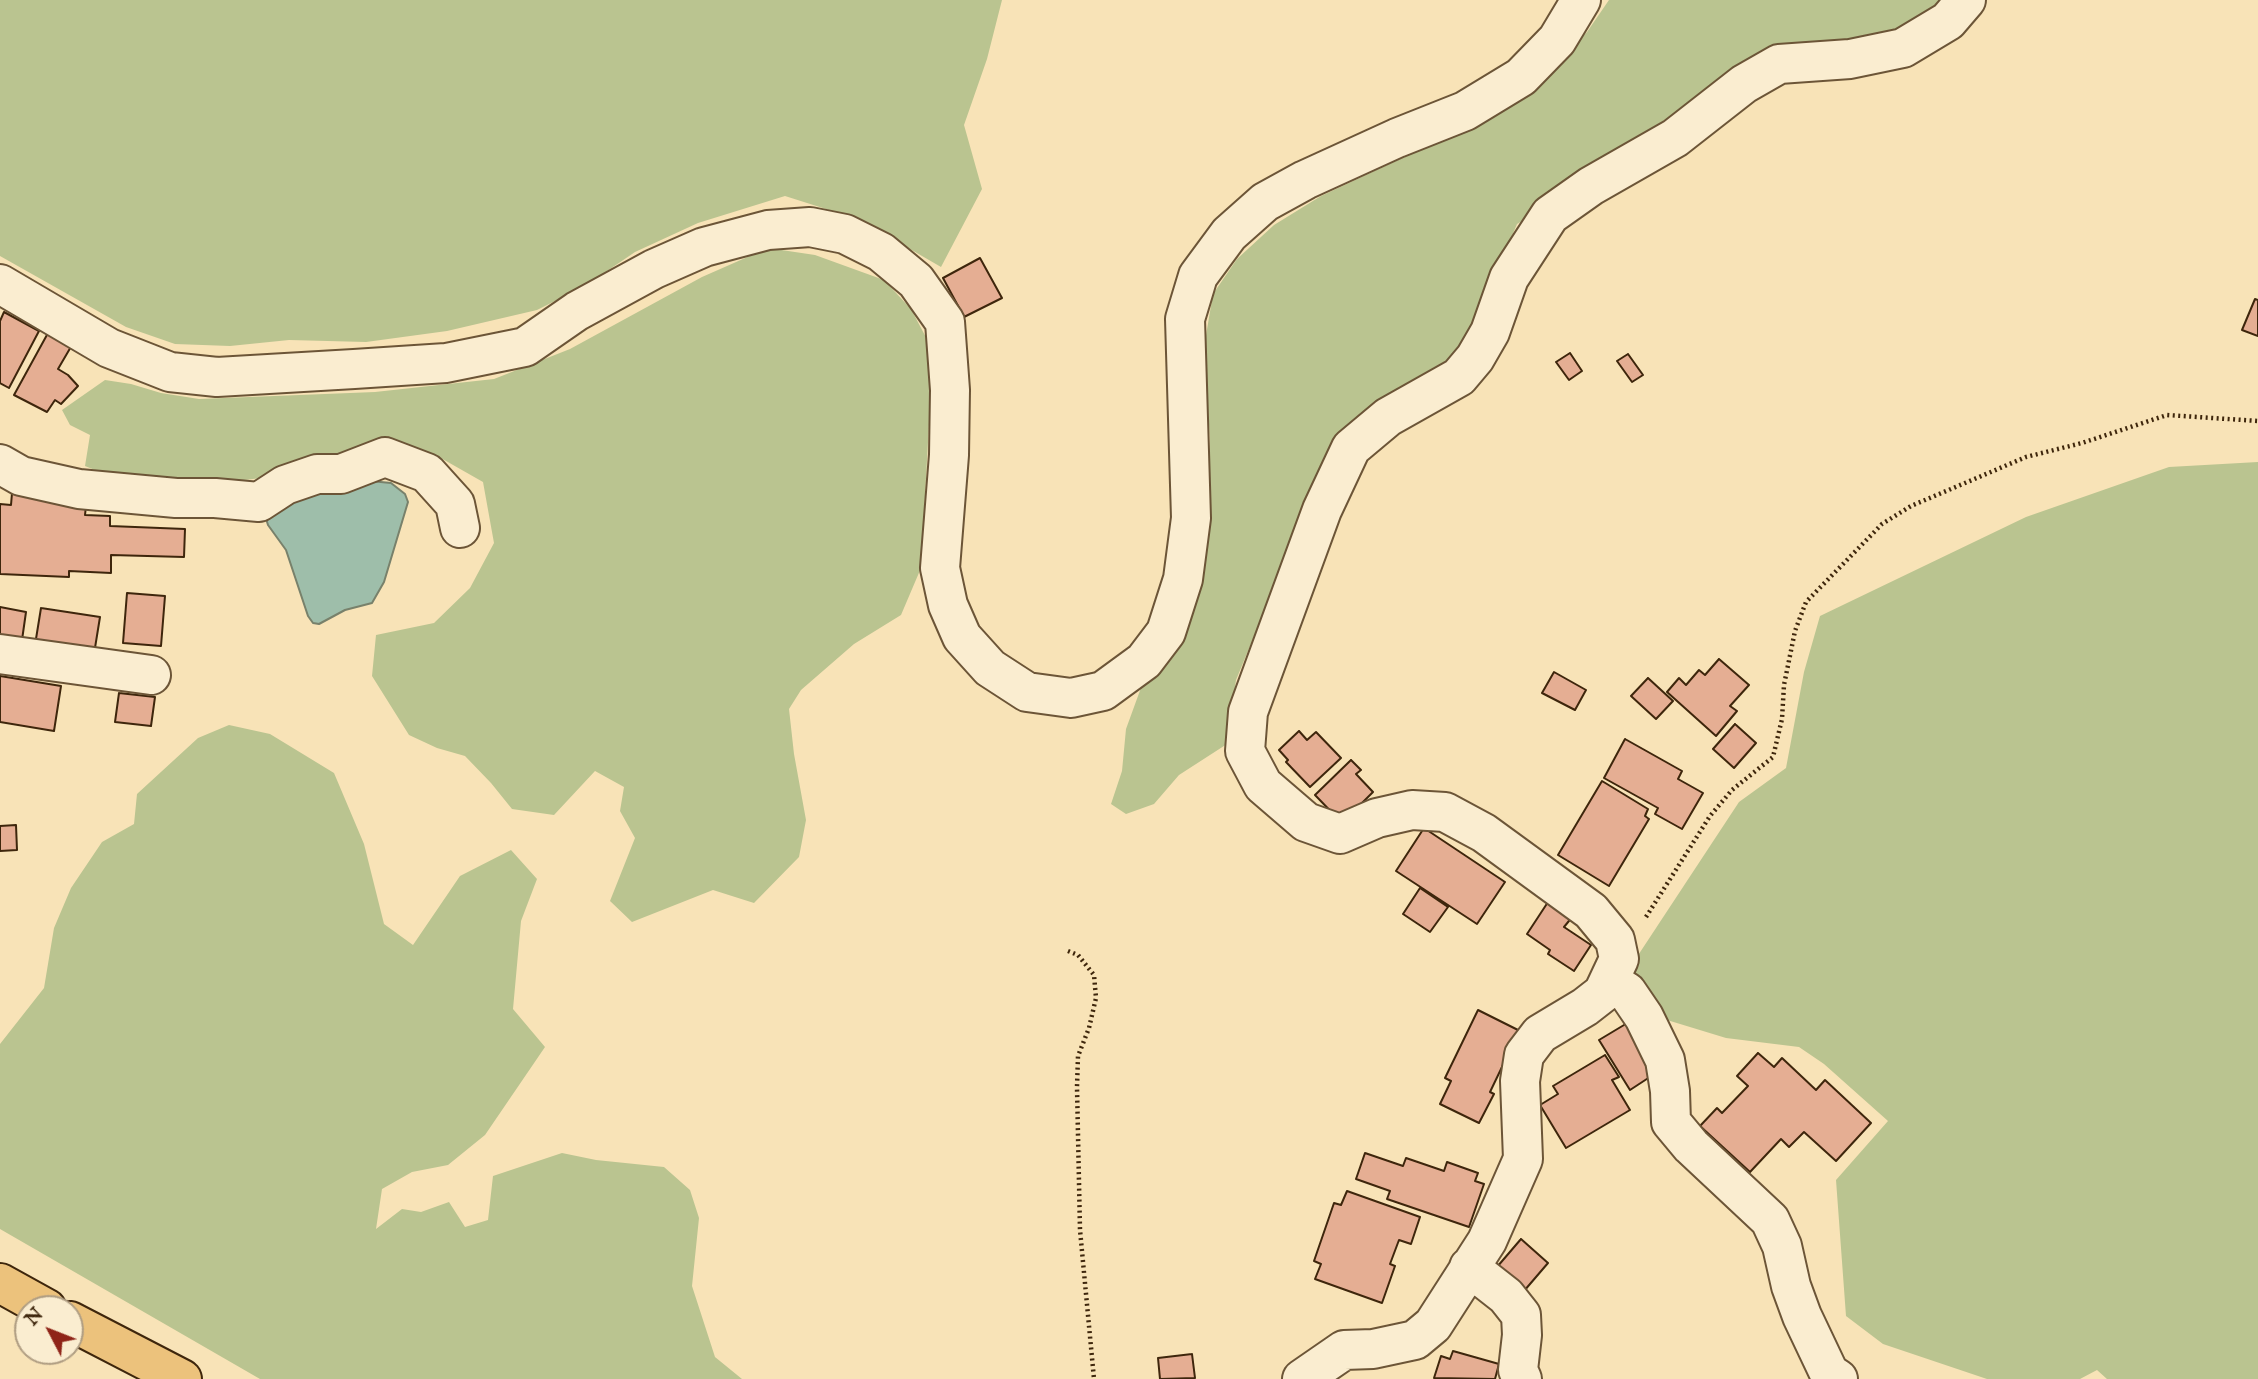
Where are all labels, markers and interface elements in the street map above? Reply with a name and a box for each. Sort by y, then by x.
north arrow [14,1295,84,1365]
text: N [20,1303,49,1331]

